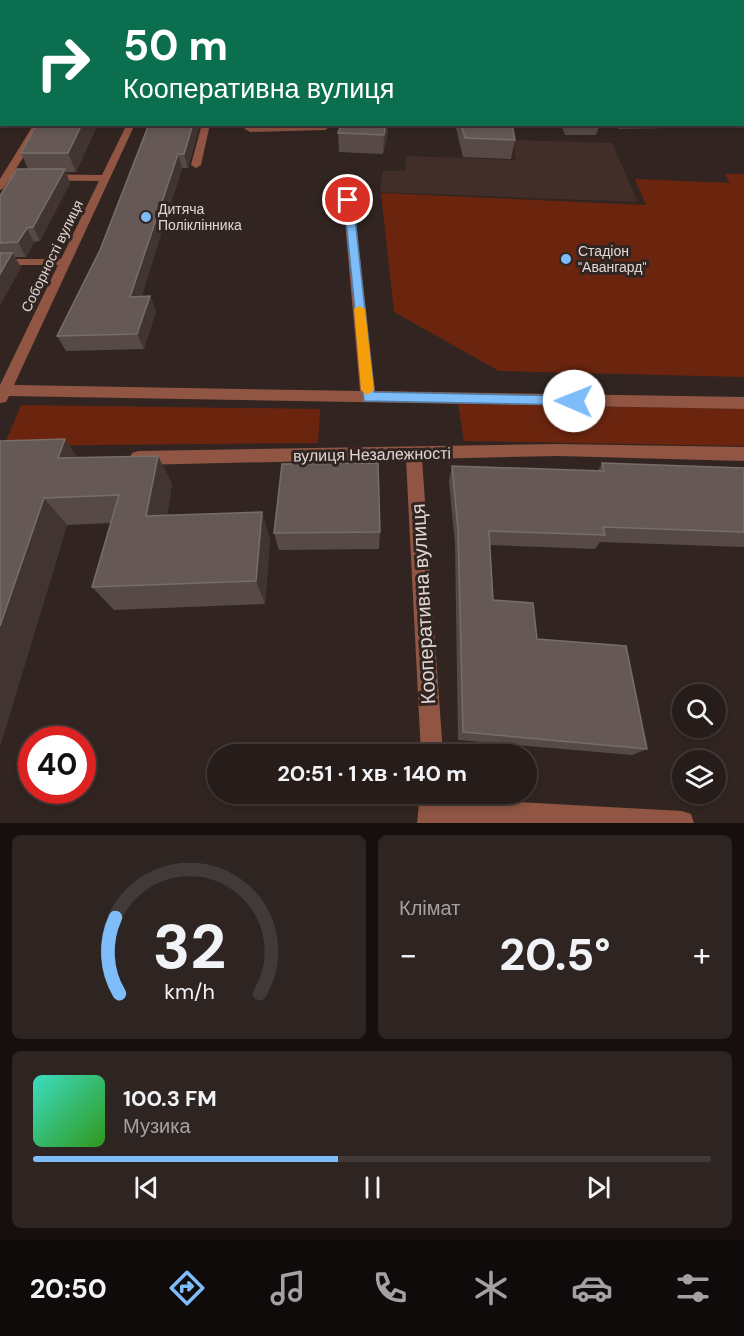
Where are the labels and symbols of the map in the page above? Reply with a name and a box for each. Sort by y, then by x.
pin [322,174,373,225]
street label: Соборності вулиця [17,197,87,315]
place label: Дитяча Поліклінника [158,200,242,234]
marker: Дитяча Поліклінника [139,210,153,224]
place label: Стадіон "Авангард" [578,242,647,276]
marker: Стадіон "Авангард" [559,252,573,266]
position arrow [542,369,606,433]
street label: вулиця Незалежності [293,443,451,466]
street label: Кооперативна вулиця [405,503,441,705]
speed limit sign: 40 [18,726,96,804]

